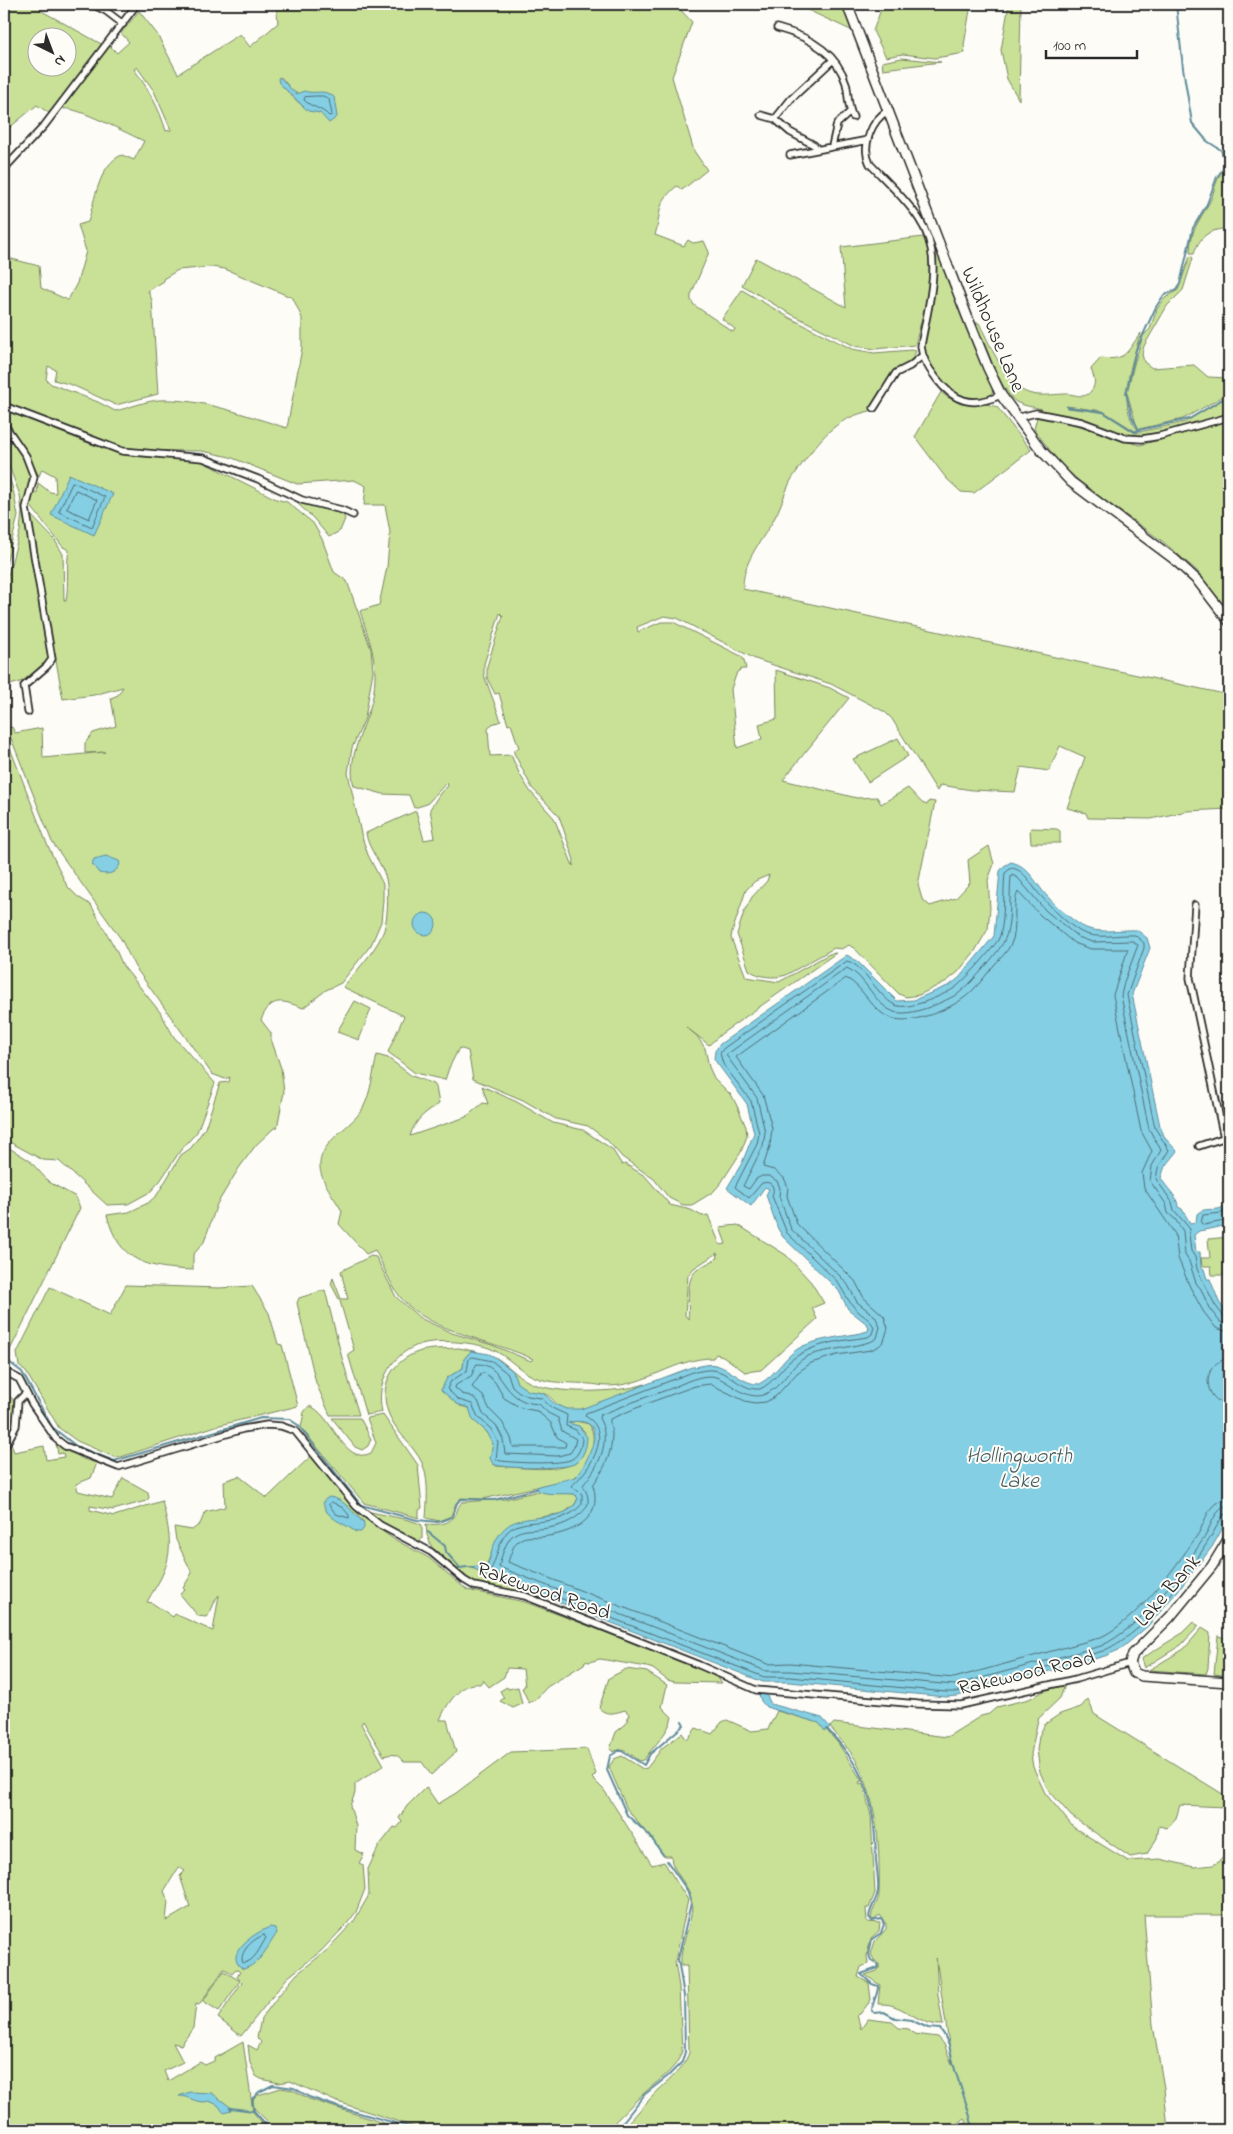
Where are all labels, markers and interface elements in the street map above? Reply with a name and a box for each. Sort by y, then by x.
north arrow [28,28,78,78]
scale bar [1046,28,1137,60]
text: 100 m [1053,35,1086,57]
text: N [49,50,70,72]
street label: Wildhouse Lane [952,262,1032,398]
water label: Hollingworth Lake [966,1441,1073,1498]
street label: Lake Bank [1128,1548,1209,1634]
street label: Rakewood Road [472,1555,614,1629]
street label: Rakewood Road [955,1644,1098,1704]

